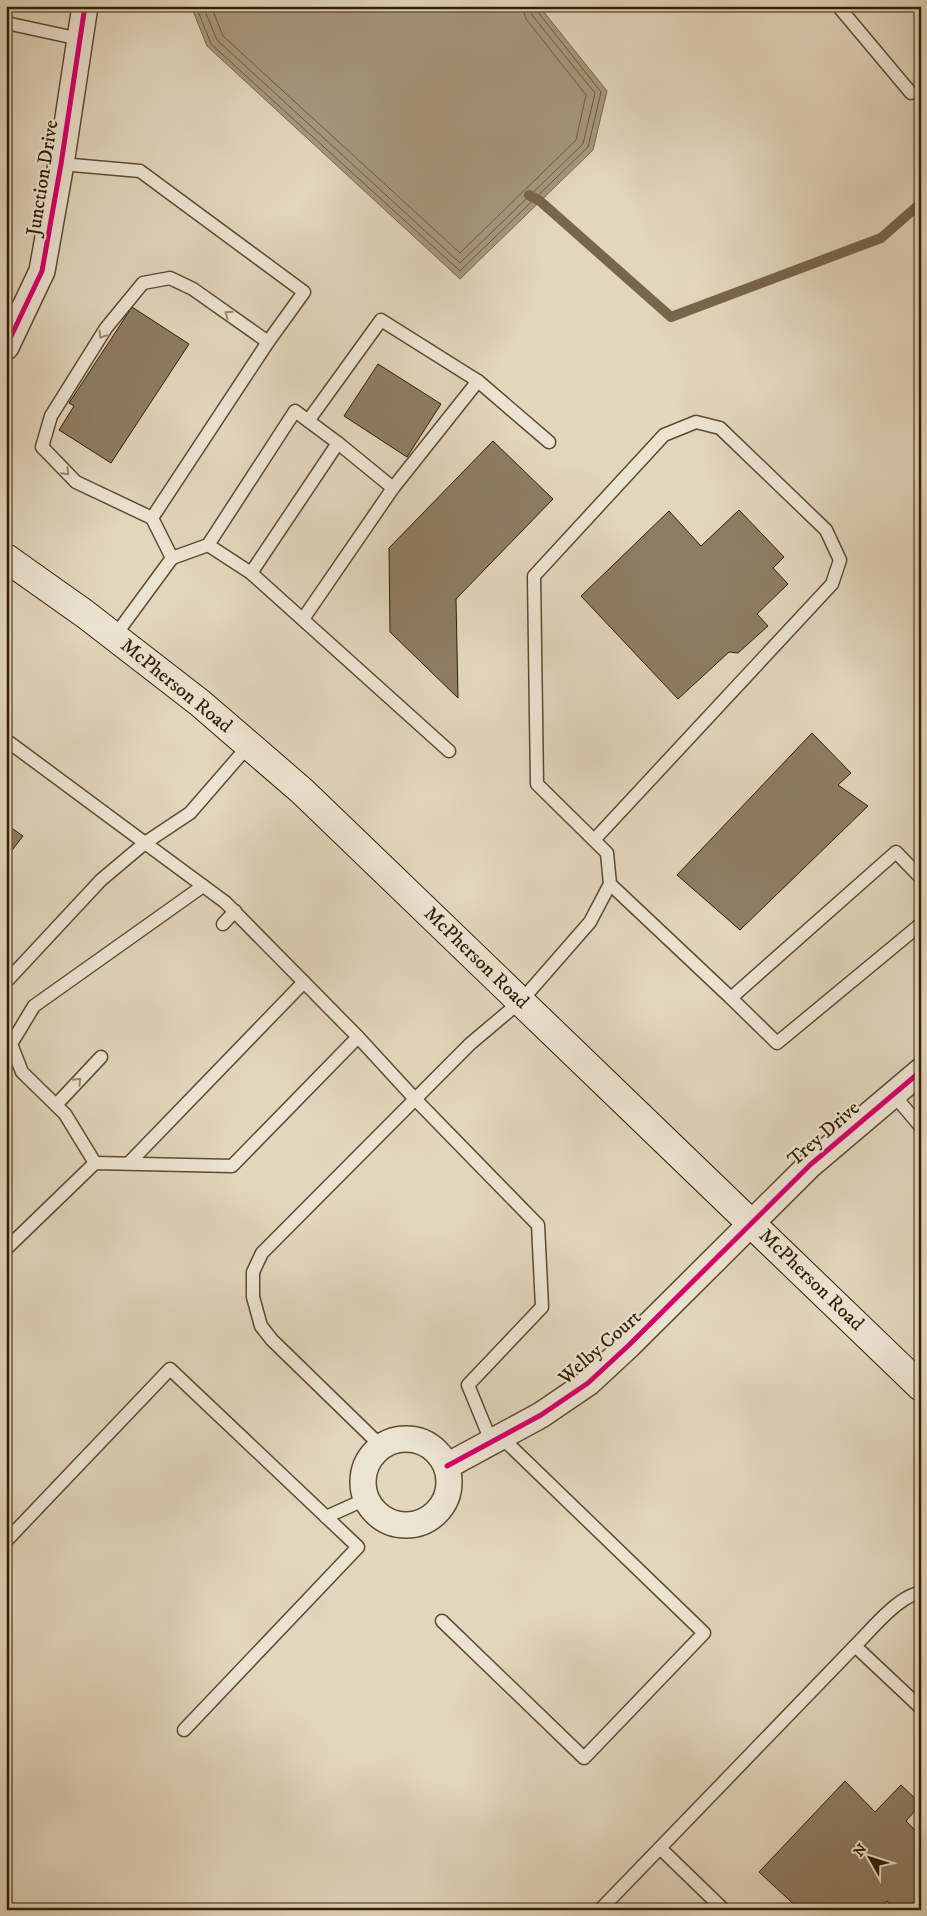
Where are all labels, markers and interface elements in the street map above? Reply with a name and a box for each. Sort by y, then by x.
street label: Junction Drive [21,118,64,240]
one-way arrow [225,311,234,320]
one-way arrow [99,330,109,339]
one-way arrow [60,466,69,475]
street label: McPherson Road [115,633,237,739]
street label: McPherson Road [418,901,534,1015]
one-way arrow [72,1077,81,1086]
street label: Trey Drive [783,1096,865,1172]
street label: McPherson Road [753,1223,869,1337]
street label: Welby Court [553,1305,646,1391]
north arrow [844,1834,894,1884]
text: N [850,1840,872,1861]

